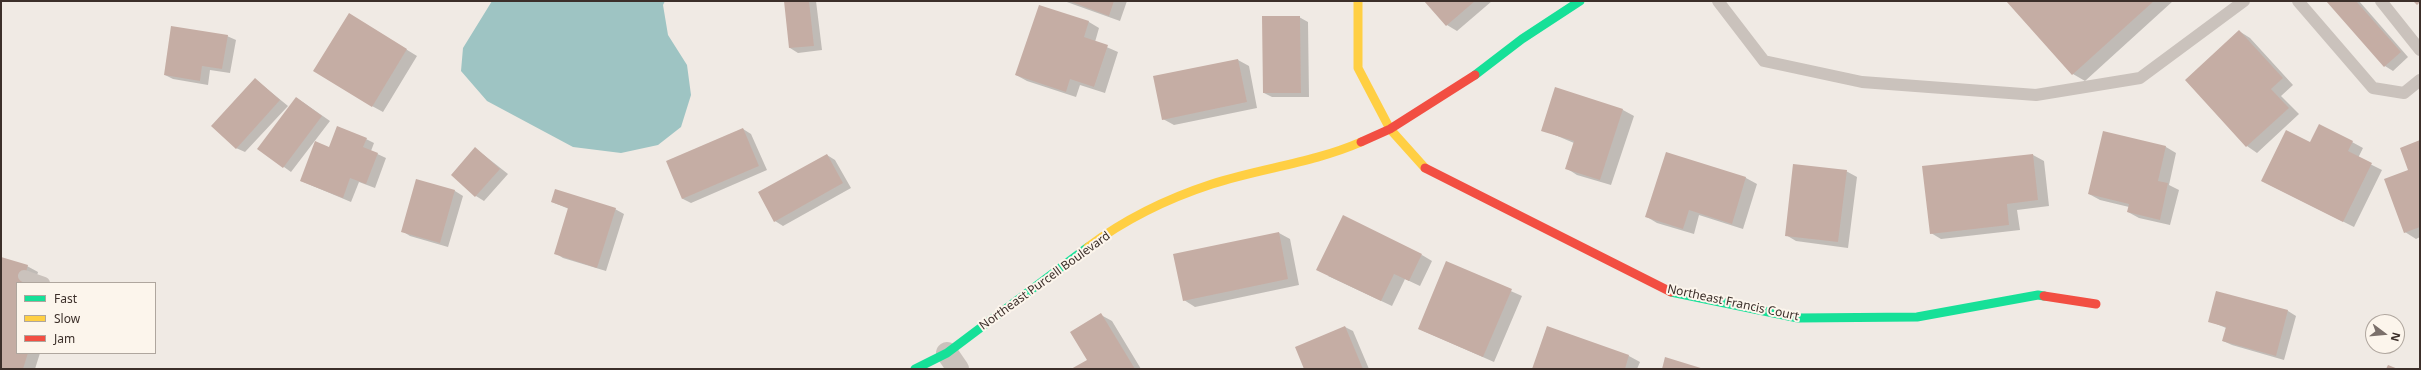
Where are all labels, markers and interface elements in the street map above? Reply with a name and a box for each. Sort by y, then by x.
street label: Northeast Purcell Boulevard [977,229,1113,333]
legend [16,282,156,354]
street label: Northeast Francis Court [1666,282,1800,324]
text: Fast [54,290,77,307]
text: Slow [54,310,80,327]
north arrow [2365,314,2405,354]
text: Jam [54,330,75,347]
text: N [2388,331,2405,344]

